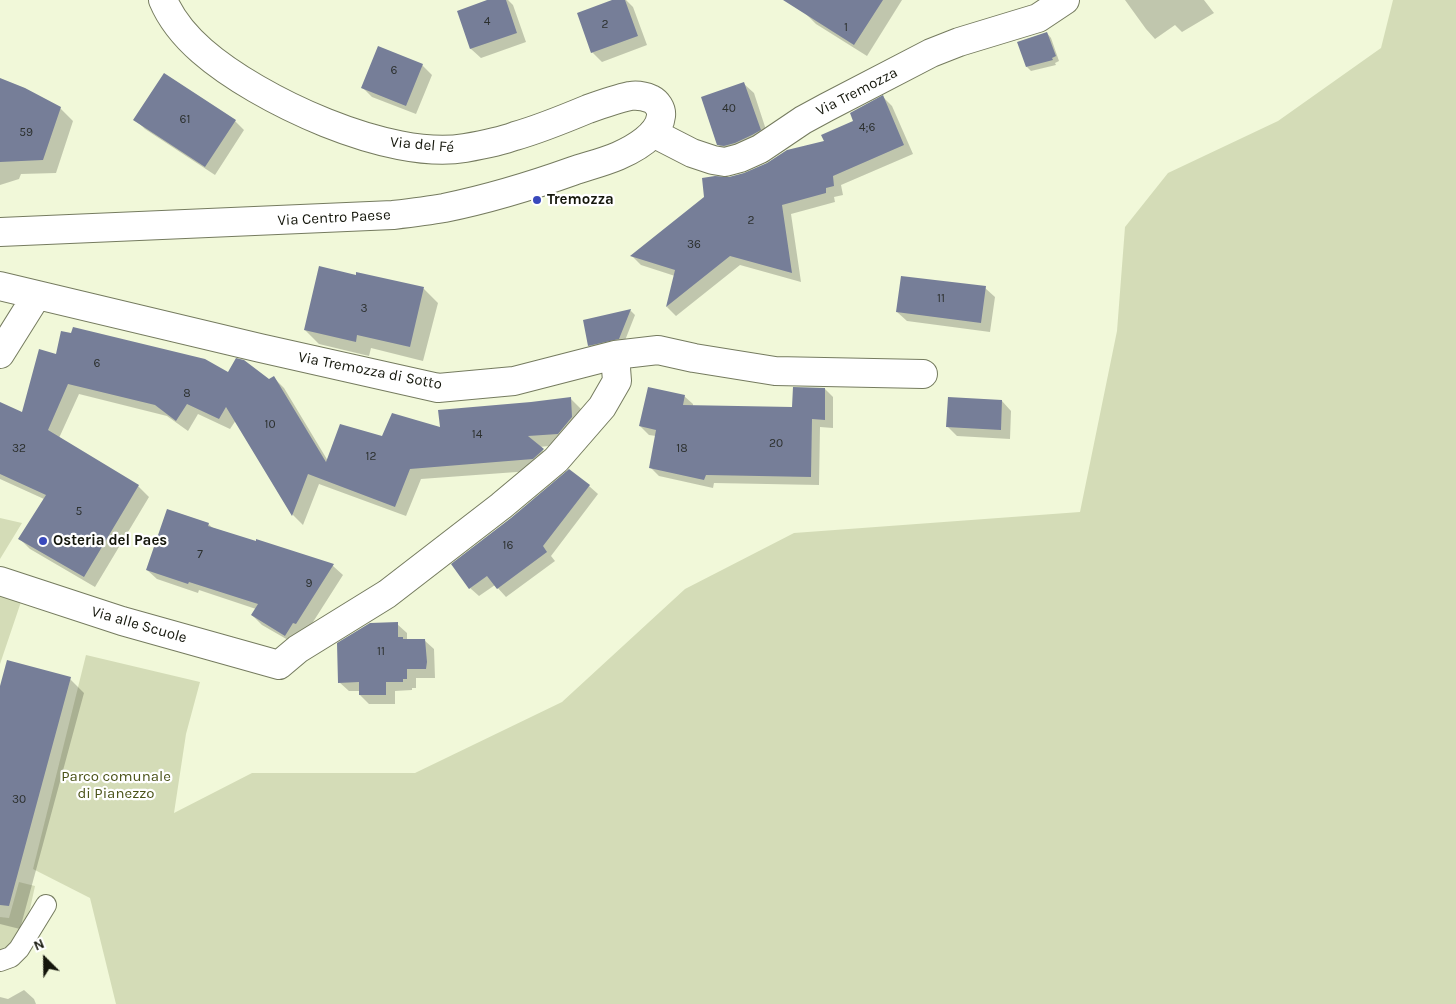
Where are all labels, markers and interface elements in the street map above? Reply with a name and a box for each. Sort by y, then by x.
house number: 4 [484,15,490,29]
house number: 2 [602,18,608,32]
house number: 1 [844,21,848,35]
house number: 6 [391,64,397,78]
street label: Via Tremozza [813,64,901,120]
house number: 40 [722,102,736,116]
house number: 61 [180,113,190,127]
house number: 4;6 [859,121,875,135]
house number: 59 [19,126,33,140]
street label: Via del Fé [389,133,455,157]
place label: Tremozza [547,191,614,209]
marker: Tremozza [531,194,543,206]
street label: Via Centro Paese [277,206,391,230]
house number: 2 [748,214,754,228]
house number: 36 [687,238,701,252]
house number: 11 [937,292,945,306]
house number: 3 [360,302,368,316]
street label: Via Tremozza di Sotto [297,348,443,394]
house number: 6 [94,357,100,371]
house number: 8 [183,387,191,401]
house number: 10 [264,418,276,432]
house number: 14 [472,428,482,442]
house number: 20 [769,437,783,451]
house number: 32 [12,442,26,456]
house number: 18 [676,442,688,456]
house number: 12 [366,450,376,464]
house number: 5 [76,505,82,519]
place label: Osteria del Paes [53,532,167,550]
marker: Osteria del Paes [37,535,49,547]
house number: 16 [503,539,513,553]
house number: 7 [197,548,203,562]
house number: 9 [306,577,312,591]
street label: Via alle Scuole [89,603,189,647]
house number: 11 [377,645,385,659]
park label: Parco comunale di Pianezzo [61,768,171,803]
house number: 30 [12,793,26,807]
north arrow [20,934,70,984]
text: N [31,935,47,955]

